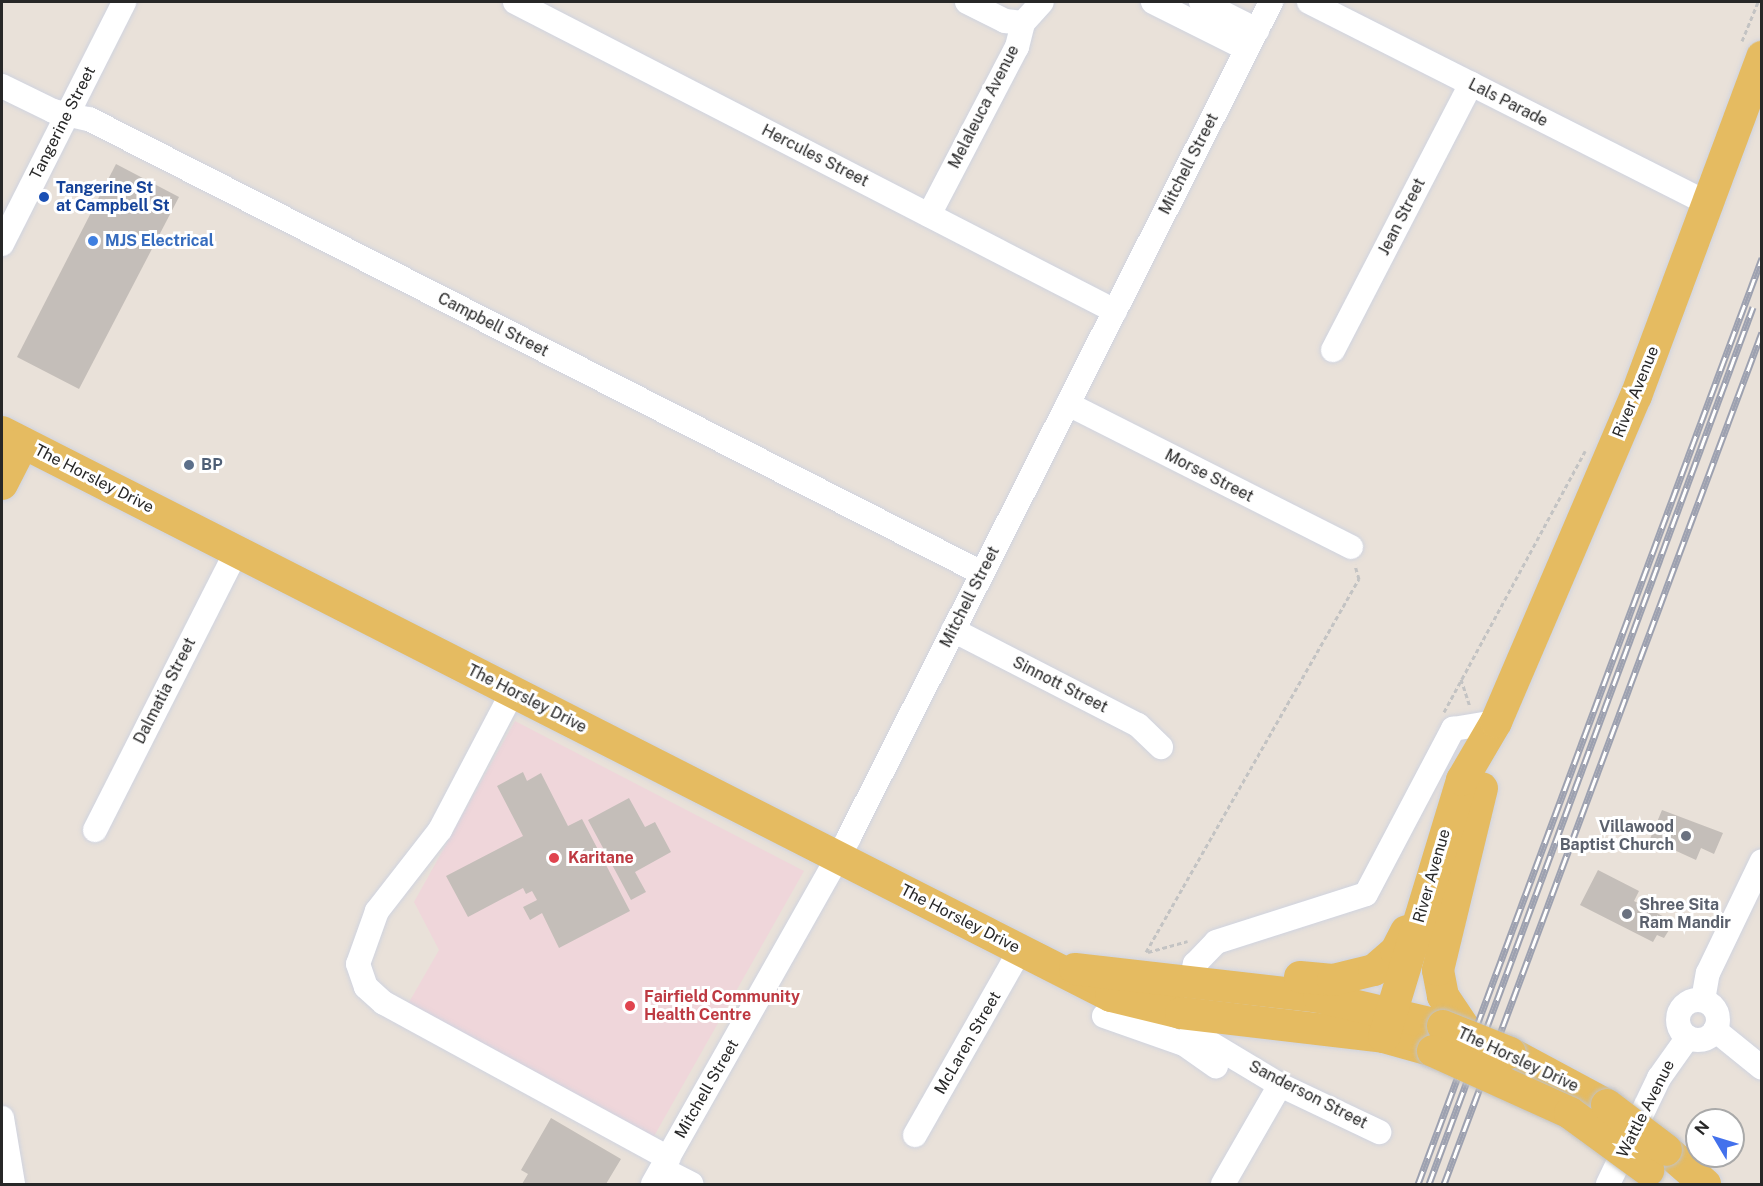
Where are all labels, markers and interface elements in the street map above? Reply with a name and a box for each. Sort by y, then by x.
street label: Melaleuca Avenue [945,42,1023,172]
street label: Tangerine Street [26,63,100,183]
street label: Lals Parade [1465,75,1551,131]
street label: Mitchell Street [1155,110,1223,218]
street label: Hercules Street [758,121,872,191]
street label: Jean Street [1374,175,1430,259]
place label: Tangerine St at Campbell St [56,178,170,216]
marker: Tangerine St at Campbell St [37,190,51,204]
place label: MJS Electrical [105,231,214,251]
marker: MJS Electrical [86,234,100,248]
street label: Campbell Street [434,289,552,361]
street label: River Avenue [1609,344,1663,440]
street label: The Horsley Drive [31,441,157,517]
street label: Morse Street [1161,445,1257,507]
place label: BP [201,455,223,475]
marker: BP [182,458,196,472]
street label: Mitchell Street [936,543,1004,651]
street label: Dalmatia Street [130,635,200,747]
street label: Sinnott Street [1009,653,1111,717]
street label: The Horsley Drive [464,661,590,737]
place label: Villawood Baptist Church [1560,817,1674,855]
street label: River Avenue [1409,827,1455,925]
marker: Villawood Baptist Church [1679,829,1693,843]
place label: Karitane [568,848,634,868]
marker: Karitane [545,849,563,867]
street label: The Horsley Drive [897,881,1023,957]
place label: Shree Sita Ram Mandir [1639,895,1731,933]
marker: Shree Sita Ram Mandir [1620,907,1634,921]
place label: Fairfield Community Health Centre [644,987,800,1025]
street label: McLaren Street [931,988,1005,1098]
marker: Fairfield Community Health Centre [621,997,639,1015]
street label: The Horsley Drive [1454,1024,1582,1096]
street label: Mitchell Street [671,1036,743,1142]
street label: Sanderson Street [1245,1057,1371,1133]
street label: Wattle Avenue [1613,1057,1679,1161]
north arrow [1685,1108,1745,1168]
text: N [1691,1117,1713,1139]

